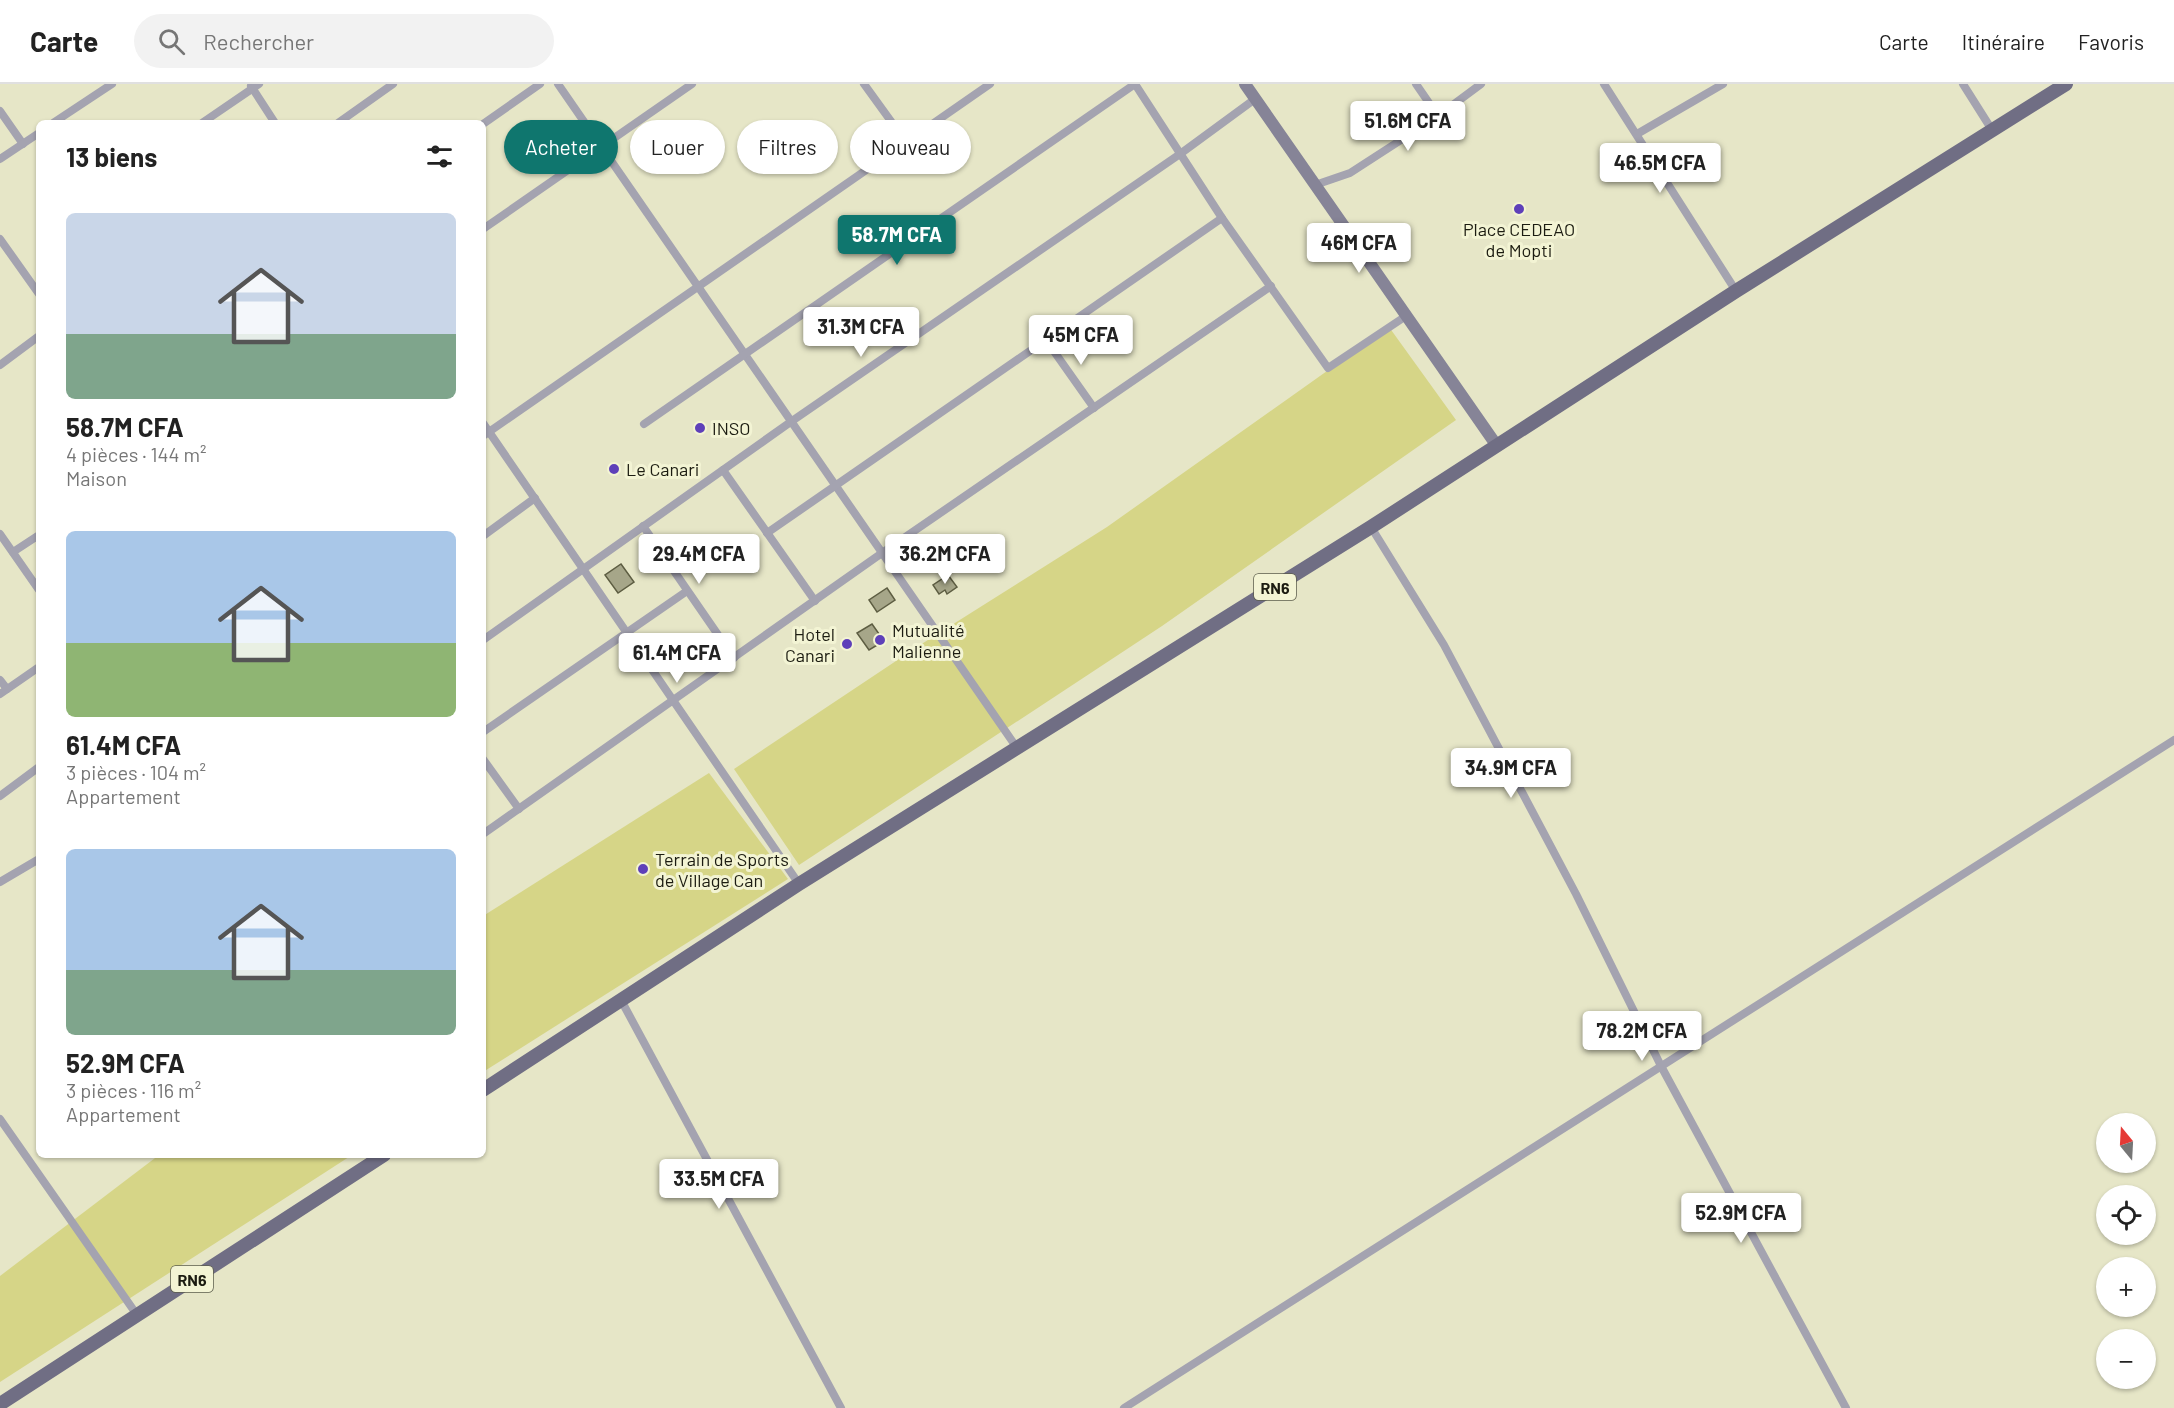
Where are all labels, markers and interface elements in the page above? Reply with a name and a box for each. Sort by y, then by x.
search box [134,14,554,68]
text: Carte [30,24,98,58]
icon: search [155,25,188,58]
text: Rechercher [203,28,314,54]
text: Carte [1879,29,1929,54]
text: Itinéraire [1962,29,2045,54]
text: Favoris [2078,29,2144,54]
pin: 51.6M CFA [1339,101,1477,152]
text: 51.6M CFA [1364,108,1452,132]
chip: Acheter [504,120,618,174]
chip: Louer [630,120,725,174]
chip: Filtres [737,120,838,174]
chip: Nouveau [850,120,971,174]
icon: filters [423,140,456,173]
text: 13 biens [66,141,157,172]
pin: 46.5M CFA [1591,143,1729,194]
text: 46.5M CFA [1614,150,1706,174]
marker: Place CEDEAO de Mopti [1512,202,1526,216]
pin: 58.7M CFA [828,215,966,266]
place label: Place CEDEAO de Mopti [1463,218,1575,261]
text: 58.7M CFA [852,222,942,246]
pin: 46M CFA [1304,223,1414,274]
text: 46M CFA [1321,230,1397,254]
icon: home [207,252,315,360]
pin: 31.3M CFA [792,307,930,358]
text: 31.3M CFA [817,314,905,338]
pin: 45M CFA [1026,315,1136,366]
text: 45M CFA [1043,322,1119,346]
text: 58.7M CFA [66,411,184,442]
place label: INSO [712,417,751,439]
marker: INSO [693,421,707,435]
text: 4 pièces · 144 m² [66,442,207,466]
place label: Le Canari [626,458,699,480]
marker: Le Canari [607,462,621,476]
text: Maison [66,466,127,490]
pin: 29.4M CFA [630,534,768,585]
pin: 36.2M CFA [876,534,1014,585]
text: 29.4M CFA [653,541,745,565]
text: 36.2M CFA [899,541,991,565]
icon: home [207,570,315,678]
road number: RN6 [1254,574,1296,600]
place label: Mutualité Malienne [892,619,965,662]
place label: Hotel Canari [785,623,835,666]
pin: 61.4M CFA [608,633,746,684]
marker: Mutualité Malienne [873,633,887,647]
marker: Hotel Canari [840,637,854,651]
text: 61.4M CFA [633,640,721,664]
text: 61.4M CFA [66,729,181,760]
pin: 34.9M CFA [1442,748,1580,799]
text: 34.9M CFA [1465,755,1557,779]
text: 3 pièces · 104 m² [66,760,206,784]
text: Appartement [66,784,181,808]
place label: Terrain de Sports de Village Can [655,848,789,891]
marker: Terrain de Sports de Village Can [636,862,650,876]
icon: home [207,888,315,996]
pin: 78.2M CFA [1573,1011,1711,1062]
text: 78.2M CFA [1597,1018,1687,1042]
text: 52.9M CFA [66,1047,185,1078]
text: 3 pièces · 116 m² [66,1078,201,1102]
text: Appartement [66,1102,181,1126]
north arrow [2096,1113,2156,1173]
map controls [2096,1113,2156,1389]
pin: 33.5M CFA [650,1159,788,1210]
text: 33.5M CFA [673,1166,765,1190]
button: locate [2096,1185,2156,1245]
pin: 52.9M CFA [1672,1193,1810,1244]
text: 52.9M CFA [1695,1200,1787,1224]
button: + [2096,1257,2156,1317]
road number: RN6 [171,1266,213,1292]
button: − [2096,1329,2156,1389]

